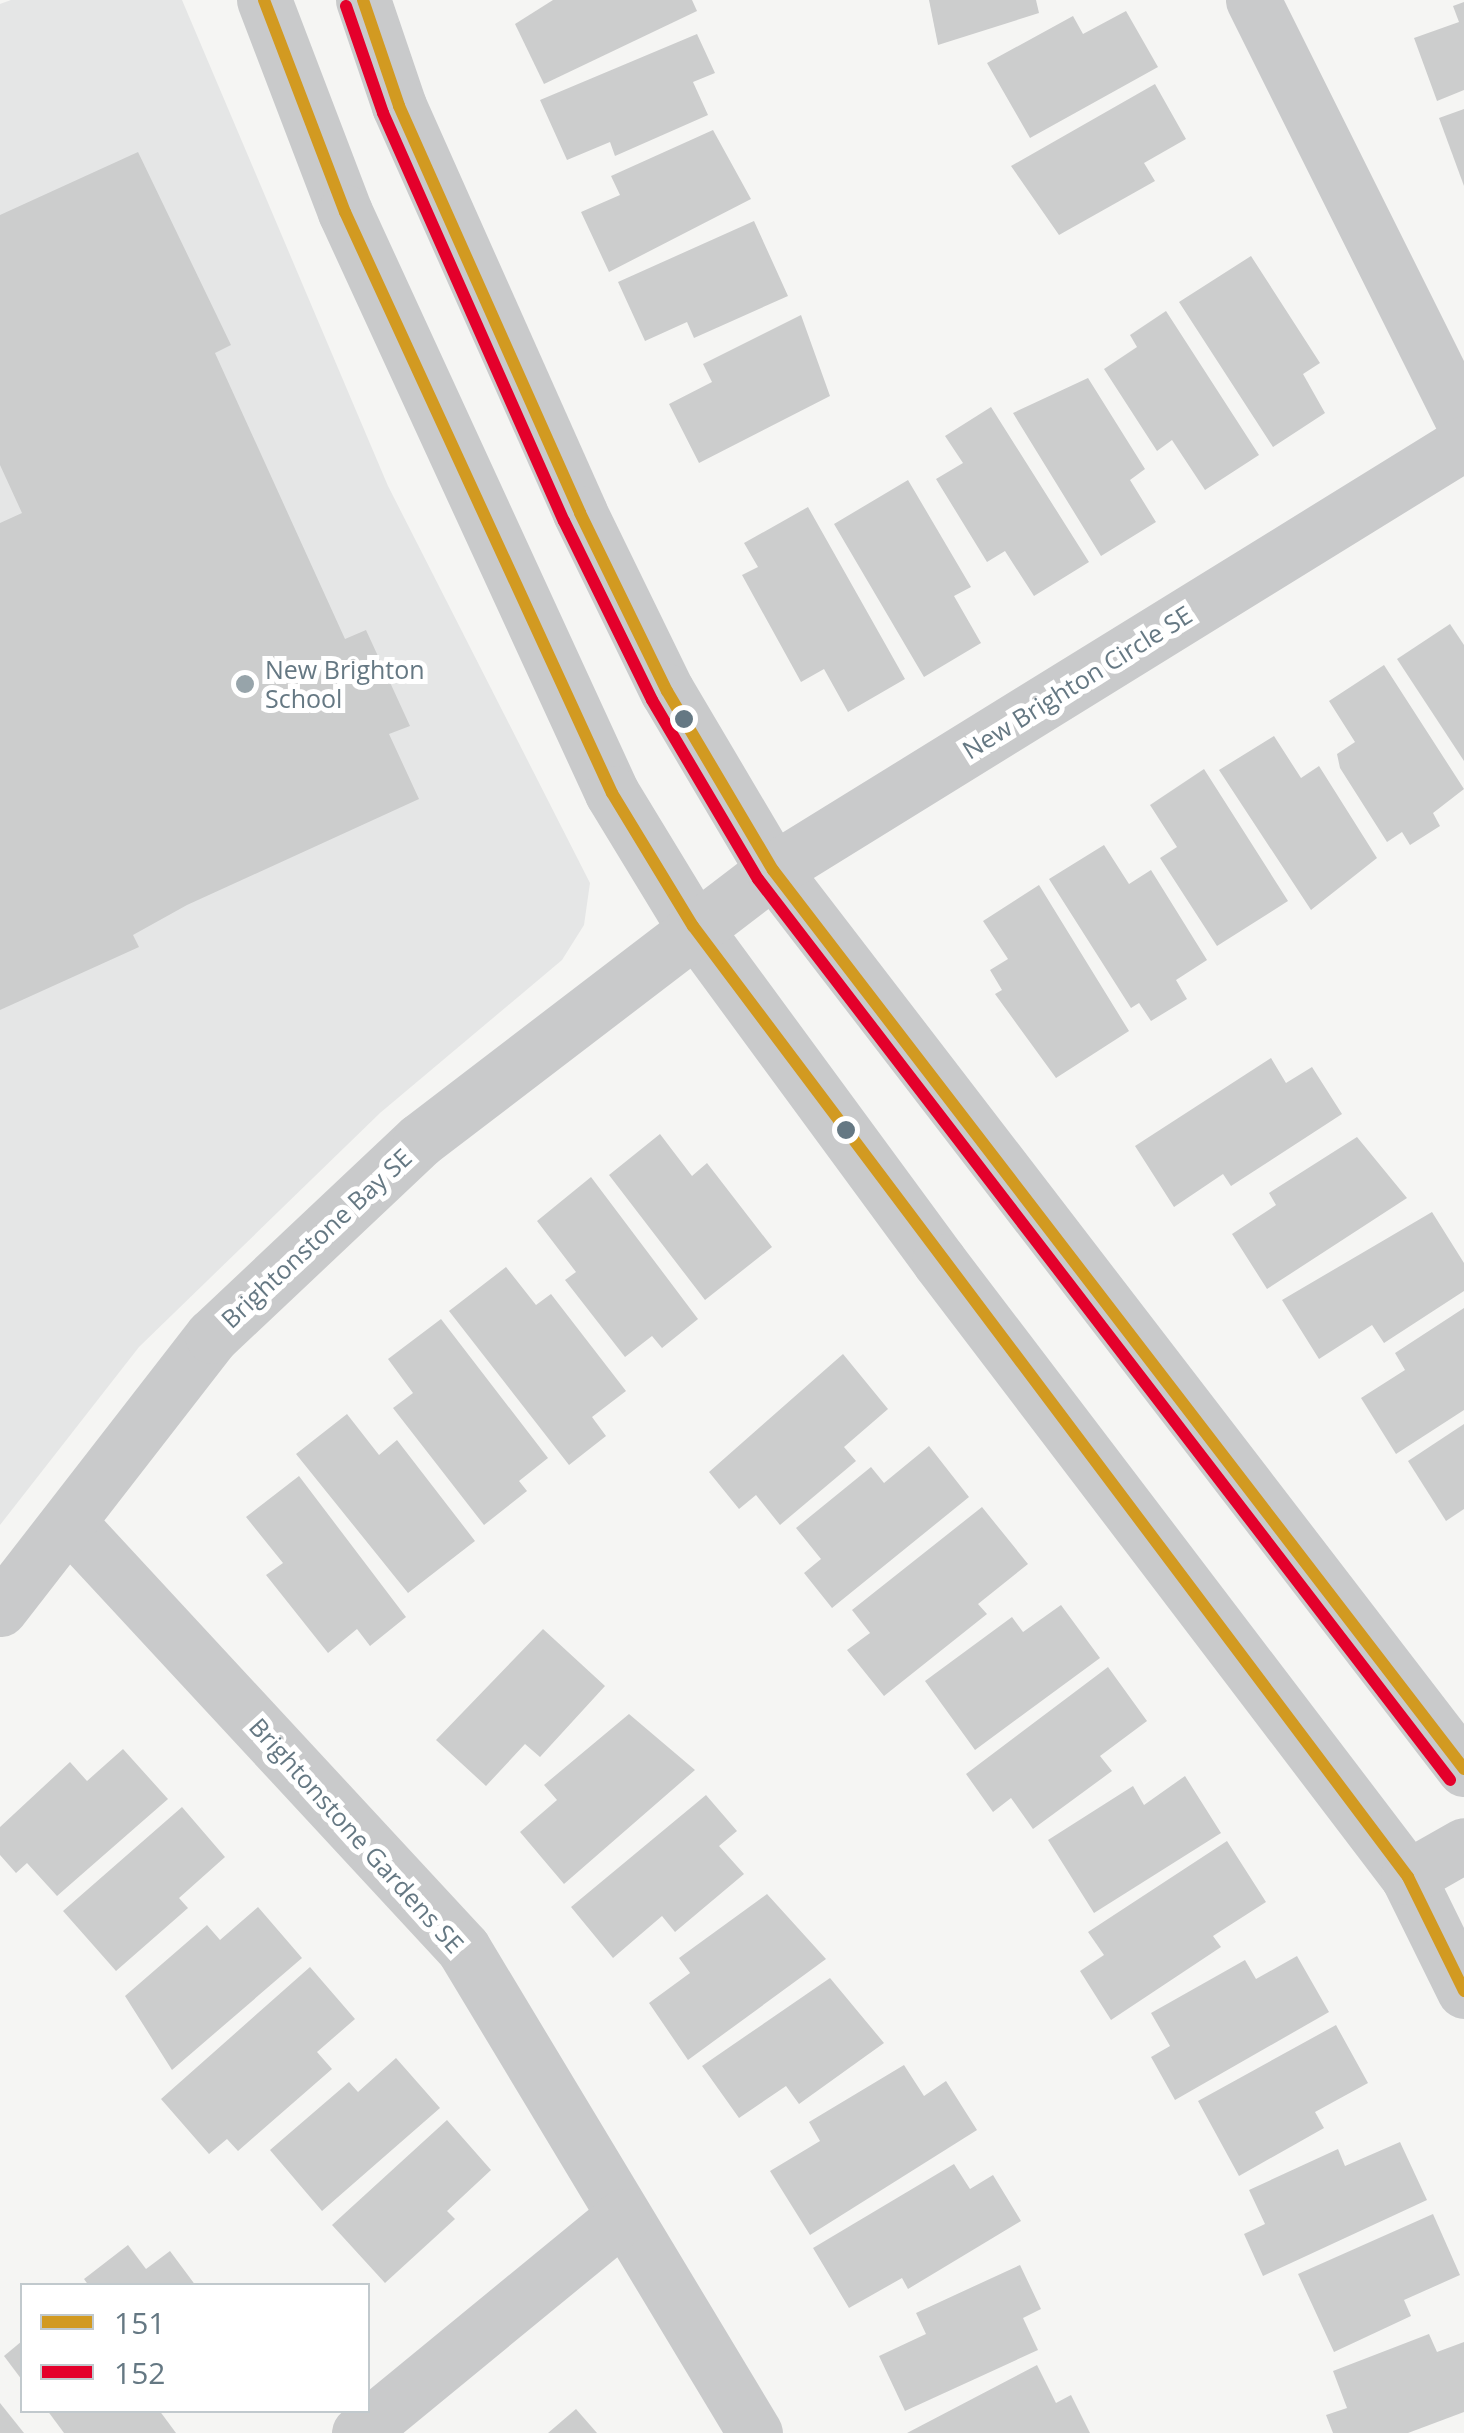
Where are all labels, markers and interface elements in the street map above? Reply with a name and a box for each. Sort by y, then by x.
street label: New Brighton Circle SE [957,599,1197,765]
place label: New Brighton School [265,655,425,714]
marker: New Brighton School [234,673,256,695]
unlabelled marker [674,709,694,729]
unlabelled marker [836,1120,856,1140]
street label: Brightonstone Bay SE [215,1142,417,1334]
street label: Brightonstone Gardens SE [244,1711,470,1959]
legend [20,2283,370,2413]
text: 151 [114,2302,165,2343]
text: 152 [114,2352,165,2393]

